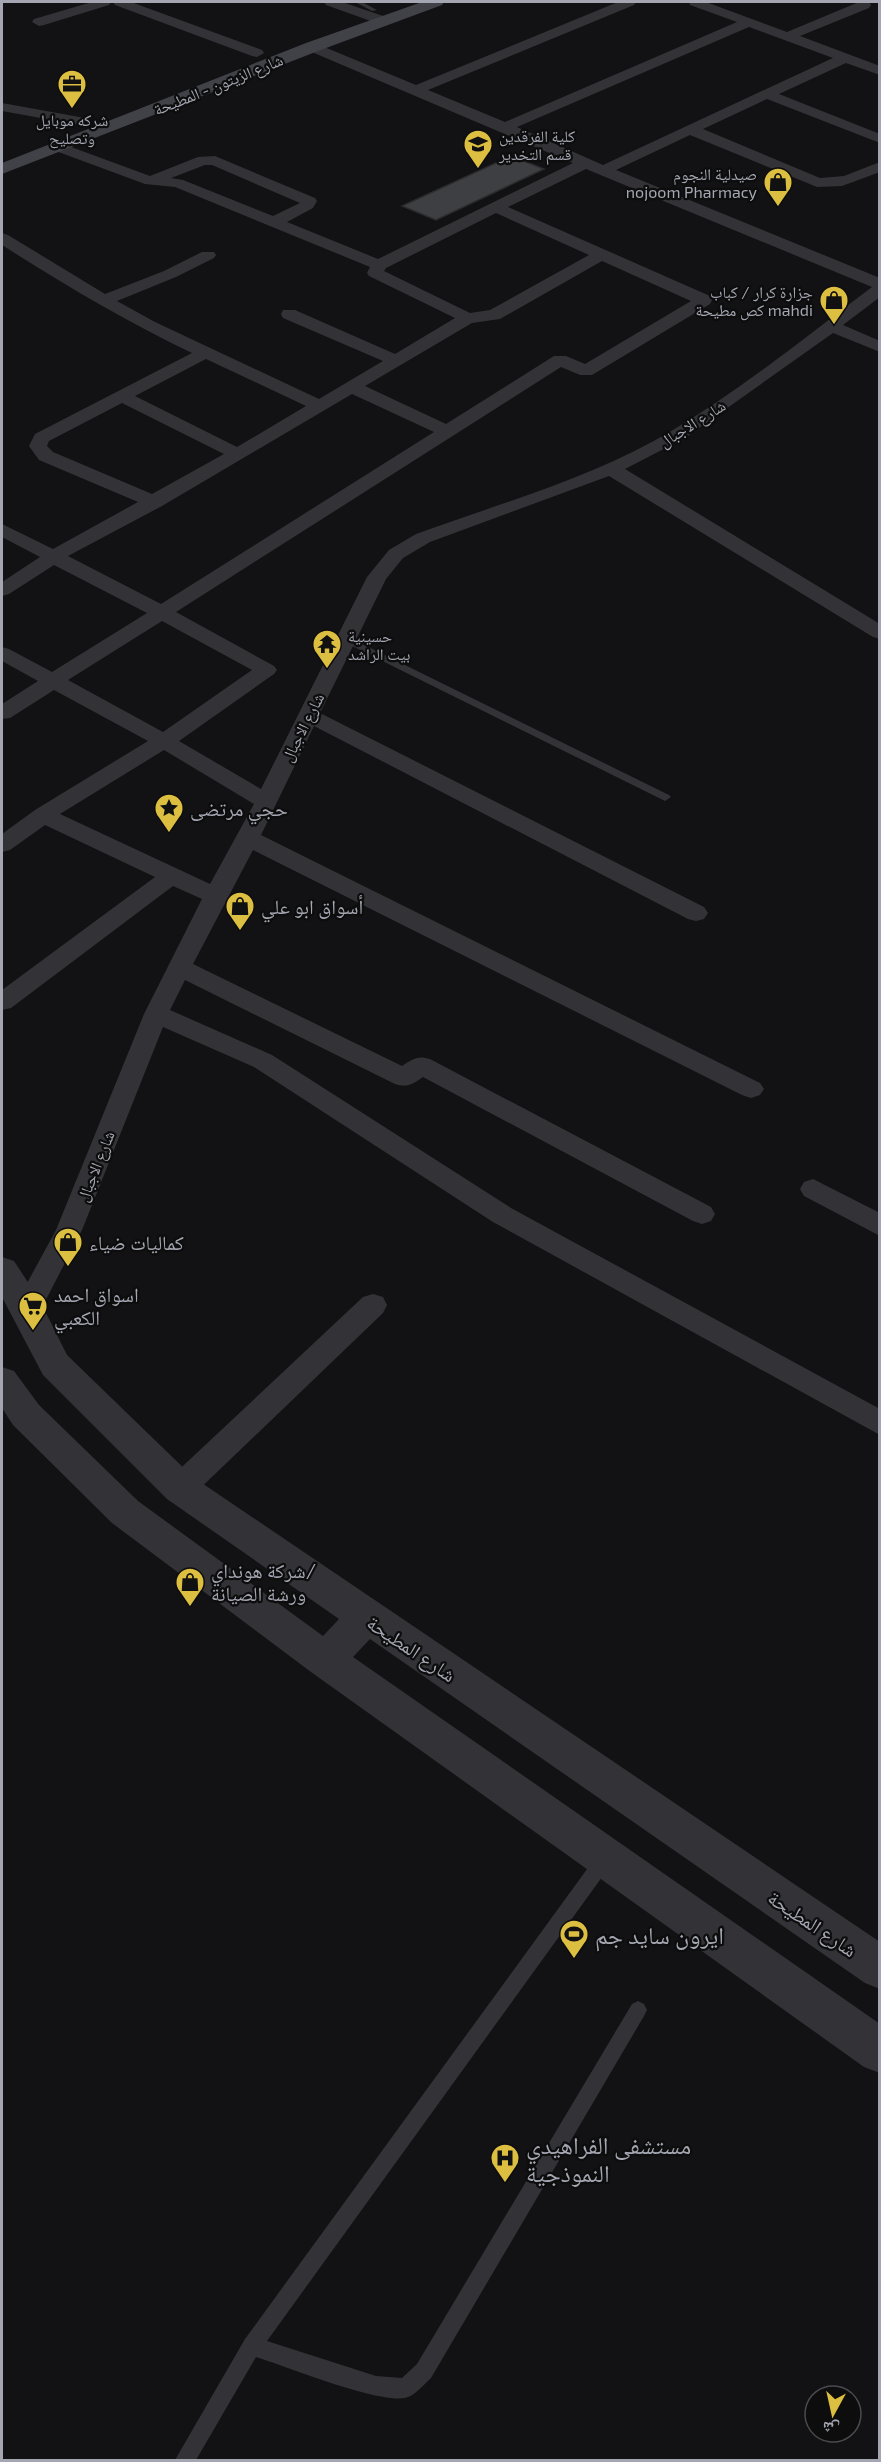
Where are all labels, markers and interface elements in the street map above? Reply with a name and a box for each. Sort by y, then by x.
street label: شارع الزيتون - المطيحة [151,49,286,120]
office icon: شركه موبايل وتصليح [56,68,88,110]
place label: شركه موبايل وتصليح [36,110,108,149]
place label: كلية الفرقدين قسم التخدير [498,126,575,165]
school or university icon: كلية الفرقدين قسم التخدير [462,128,494,170]
place label: صيدلية النجوم nojoom Pharmacy [626,164,758,202]
shop icon: صيدلية النجوم nojoom Pharmacy [762,166,794,208]
place label: جزارة كرار / كباب كص مطيحة mahdi [695,282,813,321]
shop icon: جزارة كرار / كباب كص مطيحة mahdi [818,284,850,326]
street label: شارع الاجبال [655,395,730,452]
place label: حسينية بيت الراشد [348,626,410,664]
temple icon: حسينية بيت الراشد [311,628,343,670]
street label: شارع الاجبال [277,689,329,765]
place icon: حجي مرتضى [153,792,185,834]
place label: حجي مرتضى [190,796,288,825]
shop icon: أسواق ابو علي [224,890,256,932]
place label: أسواق ابو علي [261,894,363,923]
street label: شارع الاجبال [72,1128,120,1205]
shop icon: كماليات ضياء [52,1226,84,1268]
place label: كماليات ضياء [89,1230,184,1254]
place label: اسواق احمد الكعبي [54,1282,139,1334]
supermarket icon: اسواق احمد الكعبي [17,1290,49,1332]
place label: شركة هونداي/ ورشة الصيانة [211,1558,316,1605]
shop icon: شركة هونداي/ ورشة الصيانة [174,1566,206,1608]
street label: شارع المطيحة [362,1610,461,1688]
street label: شارع المطيحة [763,1885,862,1963]
sports icon: ايرون سايد جم [558,1918,590,1960]
place label: ايرون سايد جم [595,1920,724,1952]
place label: مستشفى الفراهيدي النموذجية [526,2130,691,2187]
hospital icon: مستشفى الفراهيدي النموذجية [489,2142,521,2184]
north arrow [803,2384,863,2444]
text: ش [821,2418,841,2440]

